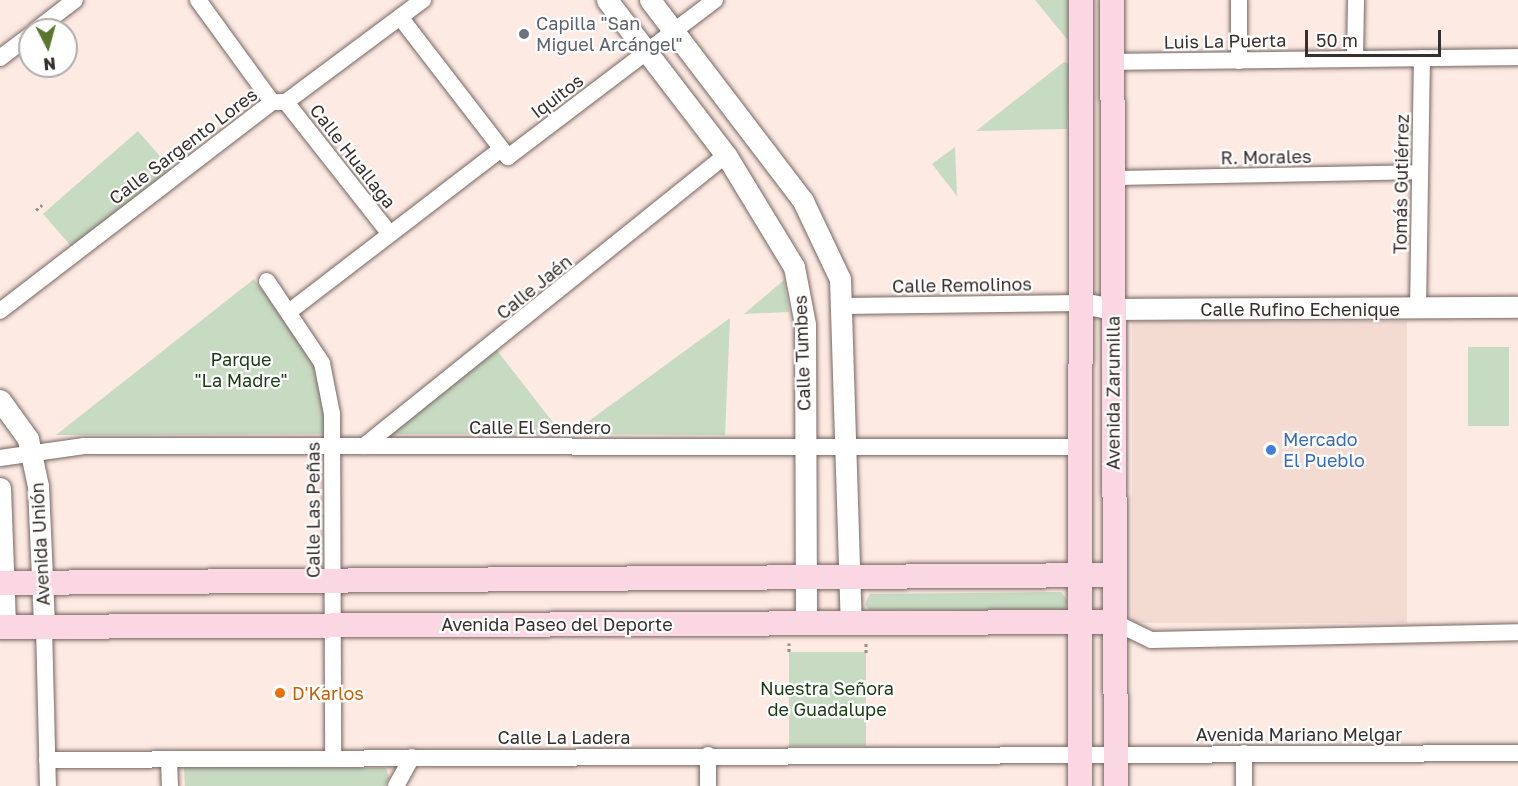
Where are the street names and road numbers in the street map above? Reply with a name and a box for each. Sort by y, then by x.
street label: Luis La Puerta [1164,29,1286,53]
street label: Iquitos [527,69,587,123]
street label: Calle Sargento Lores [105,83,261,209]
street label: Calle Huallaga [306,100,400,212]
street label: Tomás Gutiérrez [1389,114,1413,254]
street label: R. Morales [1220,145,1312,169]
street label: Calle Jaén [492,250,576,324]
street label: Calle Remolinos [892,273,1032,297]
street label: Calle Tumbes [789,295,815,411]
street label: Calle Rufino Echenique [1200,298,1400,320]
street label: Avenida Zarumilla [1102,316,1124,470]
street label: Calle El Sendero [469,416,611,438]
street label: Calle Las Peñas [302,442,324,578]
street label: Avenida Unión [26,482,54,606]
street label: Avenida Paseo del Deporte [441,613,673,635]
street label: Avenida Mariano Melgar [1196,723,1402,745]
street label: Calle La Ladera [498,726,630,748]

